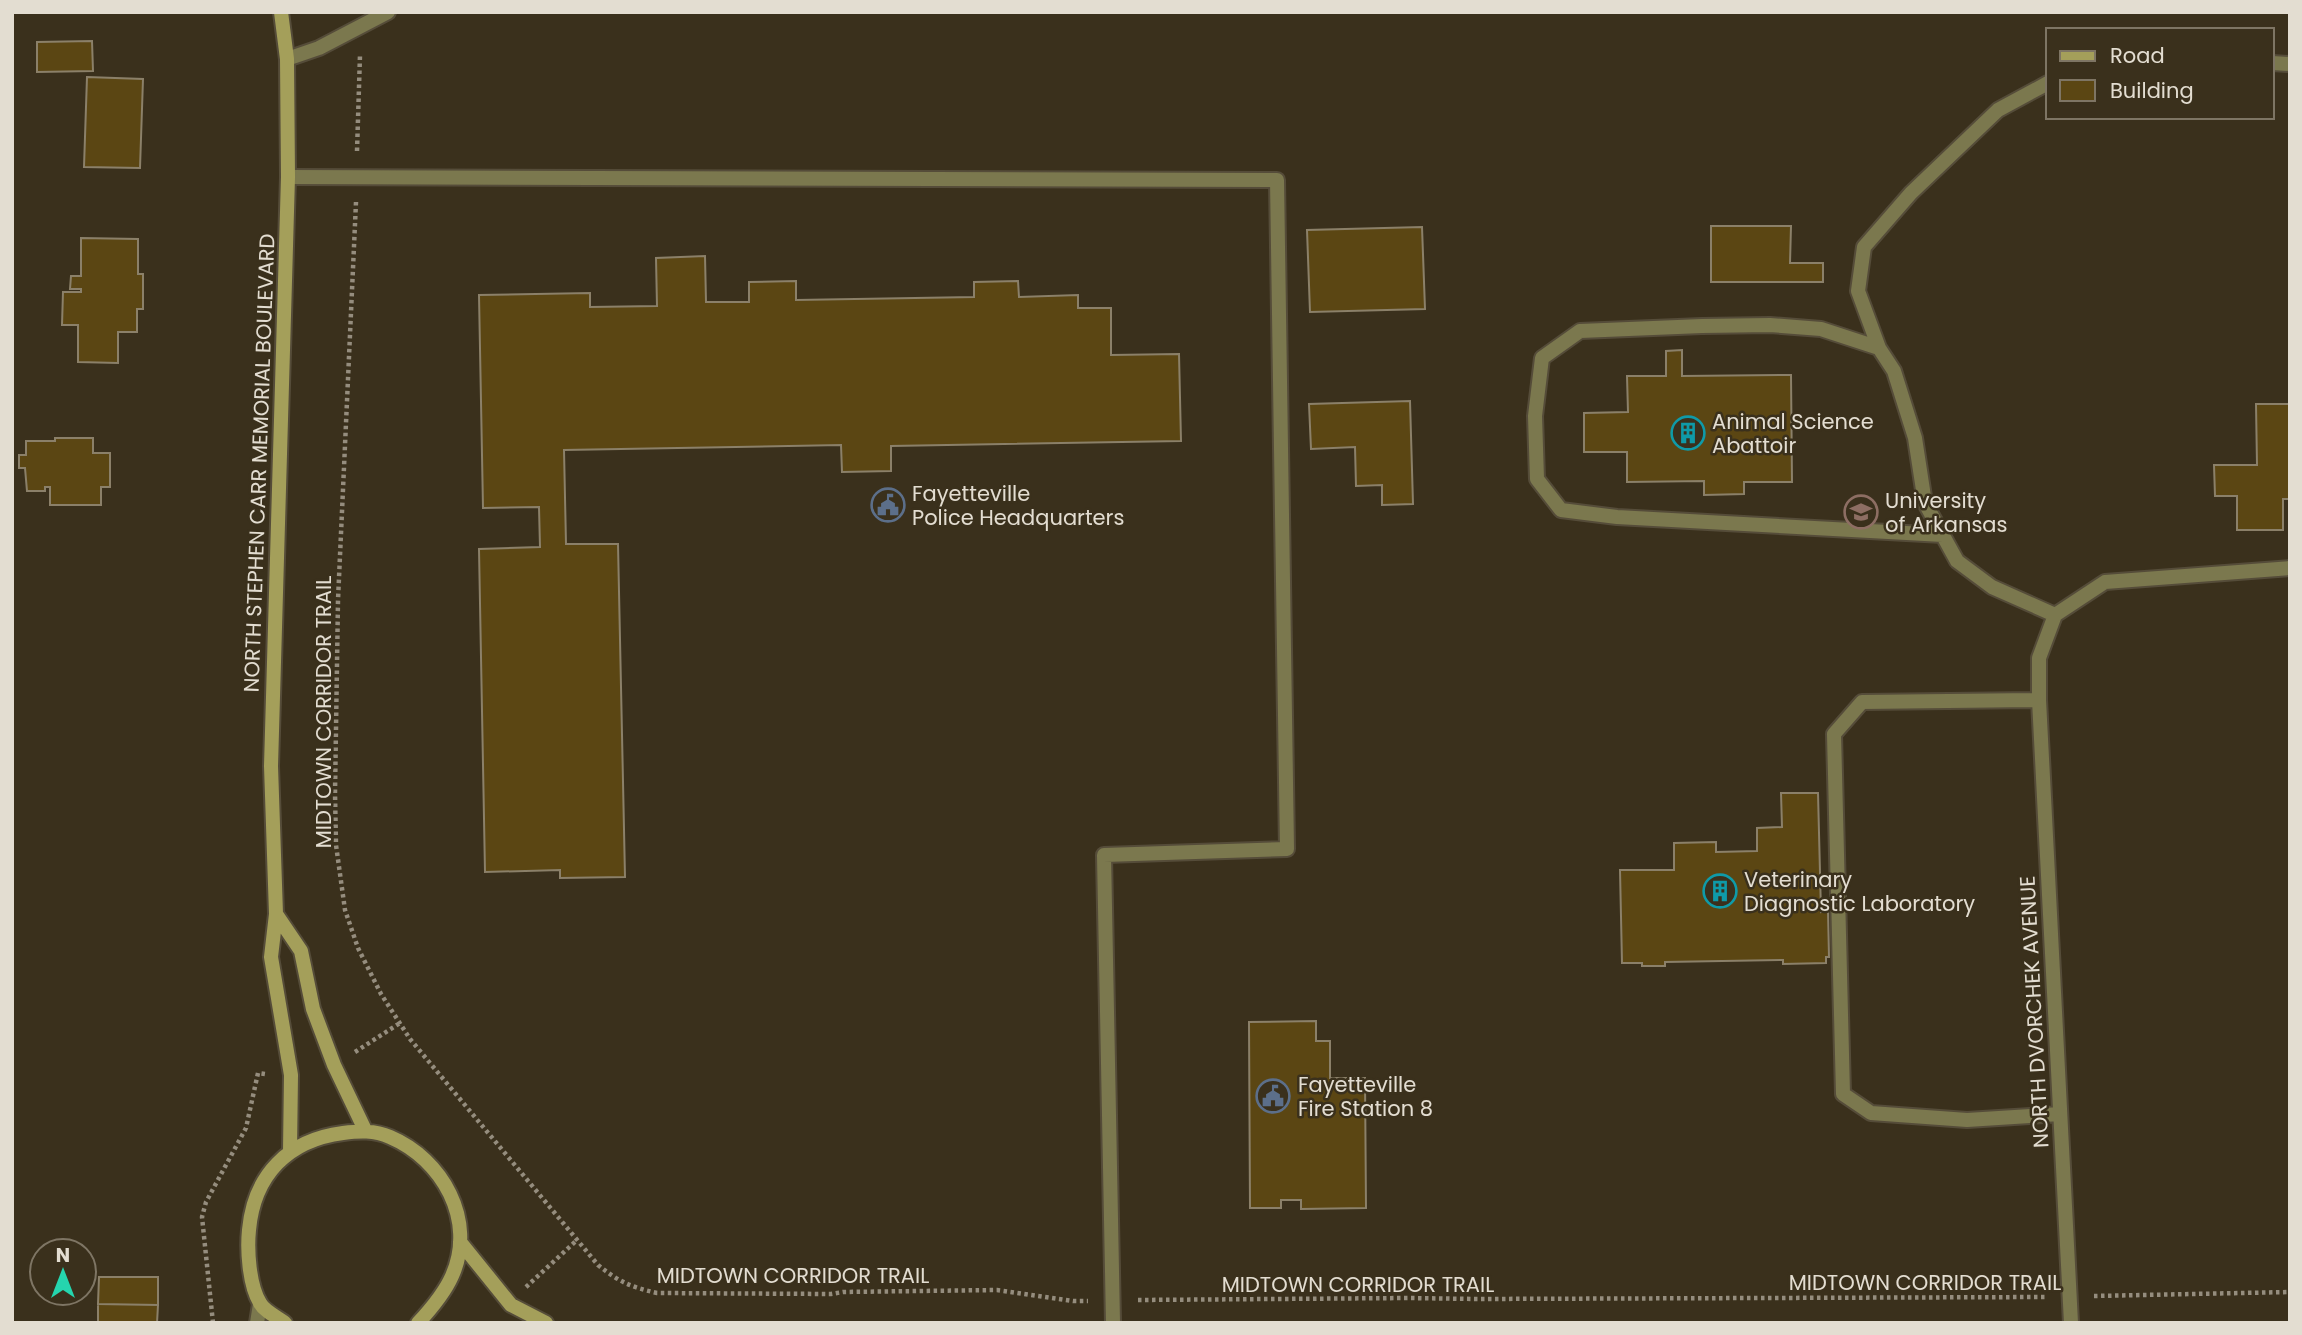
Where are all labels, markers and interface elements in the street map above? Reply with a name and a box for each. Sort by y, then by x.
legend [2046,28,2274,119]
text: Road [2110,41,2165,70]
text: Building [2110,76,2194,105]
street label: NORTH STEPHEN CARR MEMORIAL BOULEVARD [237,233,281,693]
place label: Animal Science Abattoir [1712,407,1874,460]
building icon: Animal Science Abattoir [1669,414,1707,452]
place label: Fayetteville Police Headquarters [912,479,1124,532]
public building icon: Fayetteville Police Headquarters [869,486,907,524]
place label: University of Arkansas [1885,486,2008,539]
school or university icon: University of Arkansas [1842,493,1880,531]
street label: MIDTOWN CORRIDOR TRAIL [309,576,338,848]
place label: Veterinary Diagnostic Laboratory [1744,865,1975,918]
building icon: Veterinary Diagnostic Laboratory [1701,872,1739,910]
street label: NORTH DVORCHEK AVENUE [2012,875,2056,1149]
place label: Fayetteville Fire Station 8 [1298,1070,1433,1123]
public building icon: Fayetteville Fire Station 8 [1254,1077,1292,1115]
north arrow [28,1237,98,1307]
text: N [56,1242,70,1269]
street label: MIDTOWN CORRIDOR TRAIL [657,1261,929,1290]
street label: MIDTOWN CORRIDOR TRAIL [1789,1268,2061,1297]
street label: MIDTOWN CORRIDOR TRAIL [1222,1270,1494,1299]

